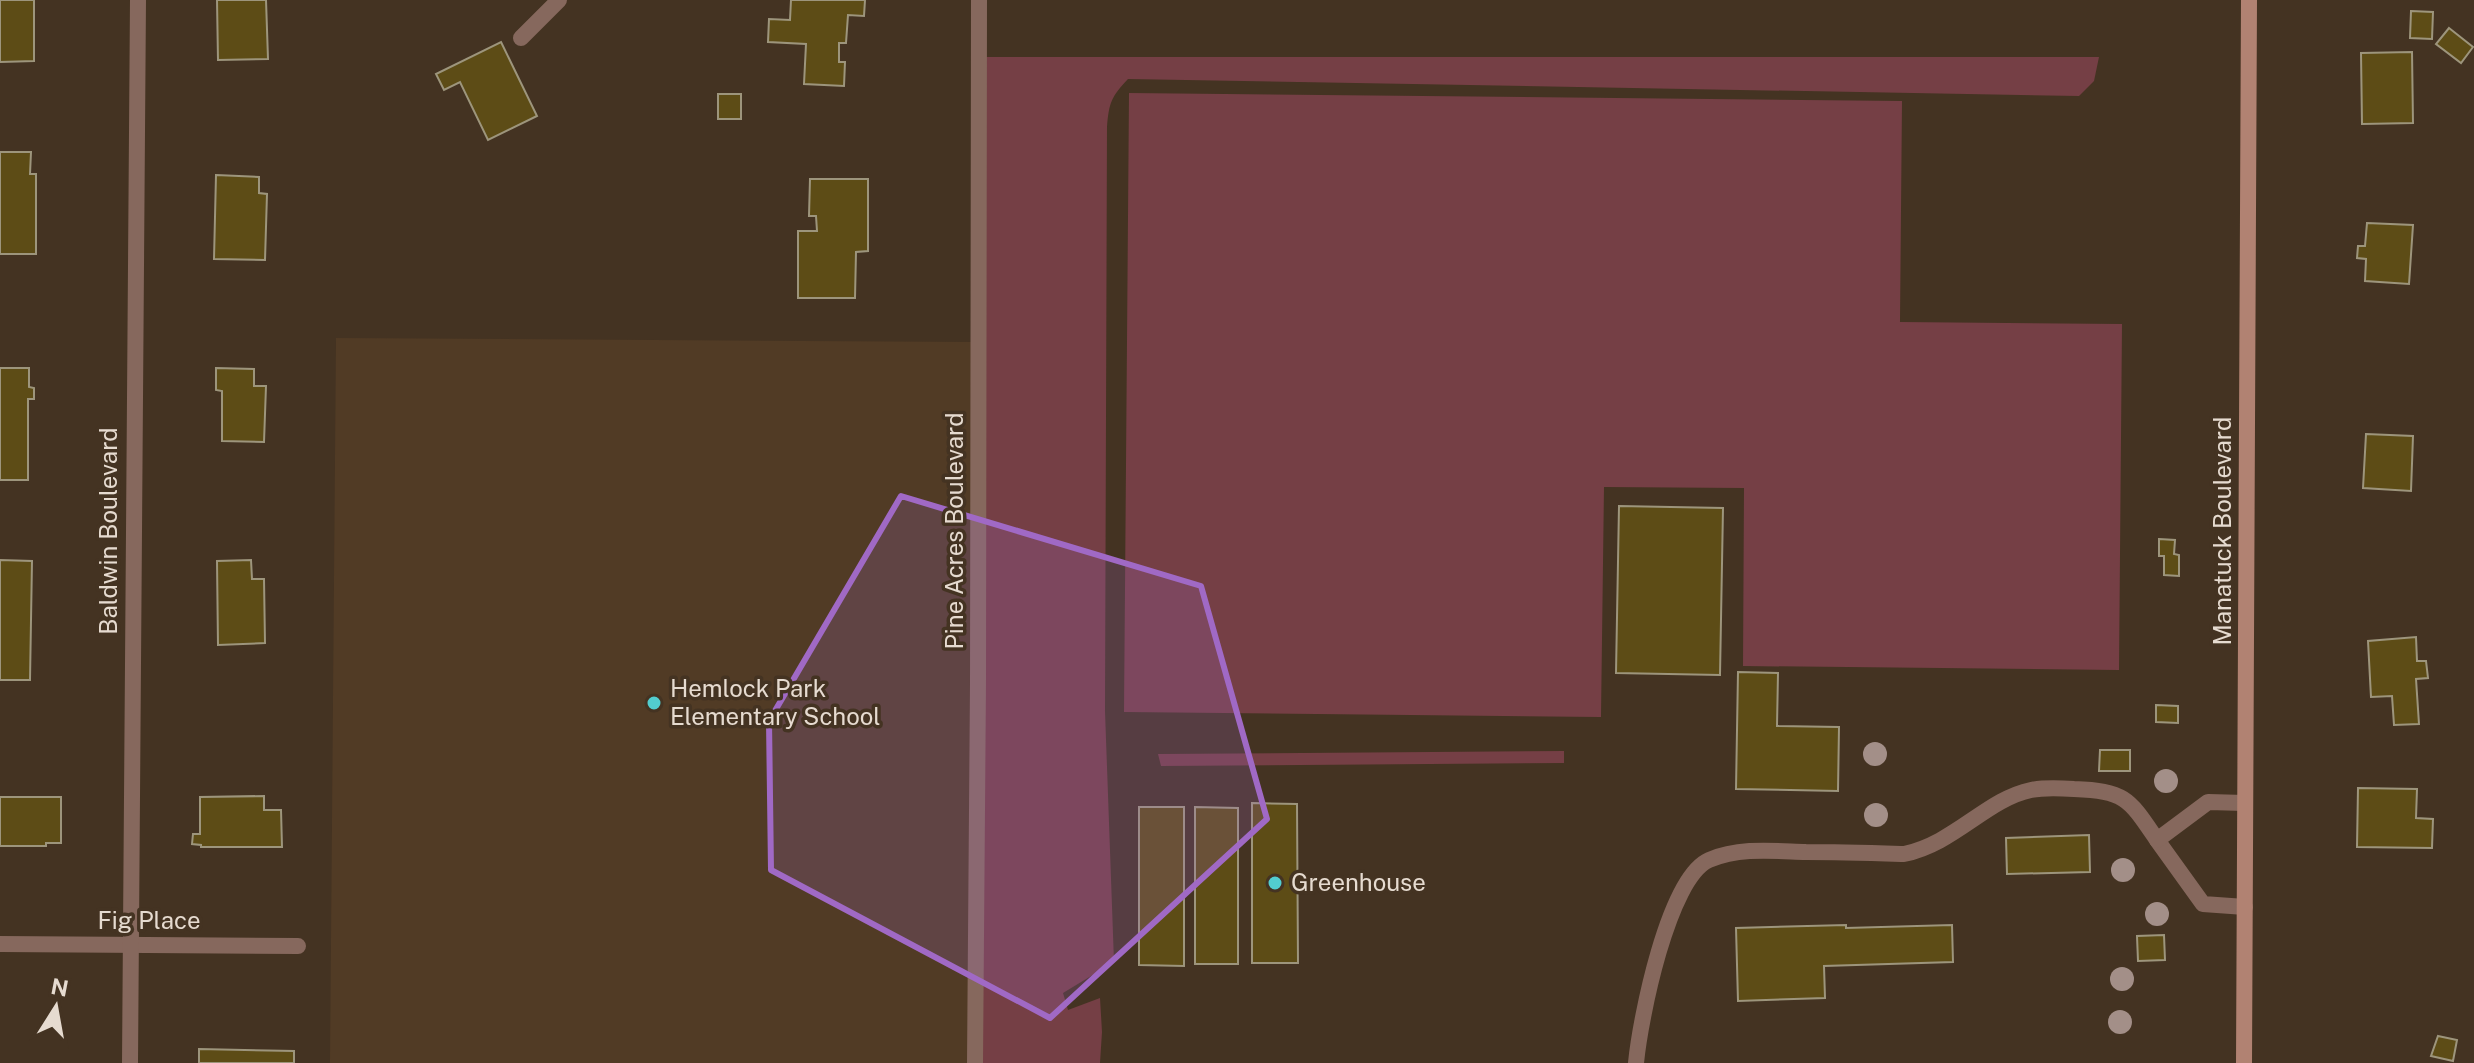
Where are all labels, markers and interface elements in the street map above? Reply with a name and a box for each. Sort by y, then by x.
street label: Pine Acres Boulevard [940,412,968,650]
street label: Manatuck Boulevard [2208,417,2236,645]
street label: Baldwin Boulevard [94,427,122,635]
place label: Hemlock Park Elementary School [670,674,881,730]
marker: Hemlock Park Elementary School [645,694,663,712]
place label: Greenhouse [1291,868,1426,896]
marker: Greenhouse [1266,874,1284,892]
street label: Fig Place [97,906,201,934]
north arrow [16,967,96,1047]
text: N [49,973,71,1002]

